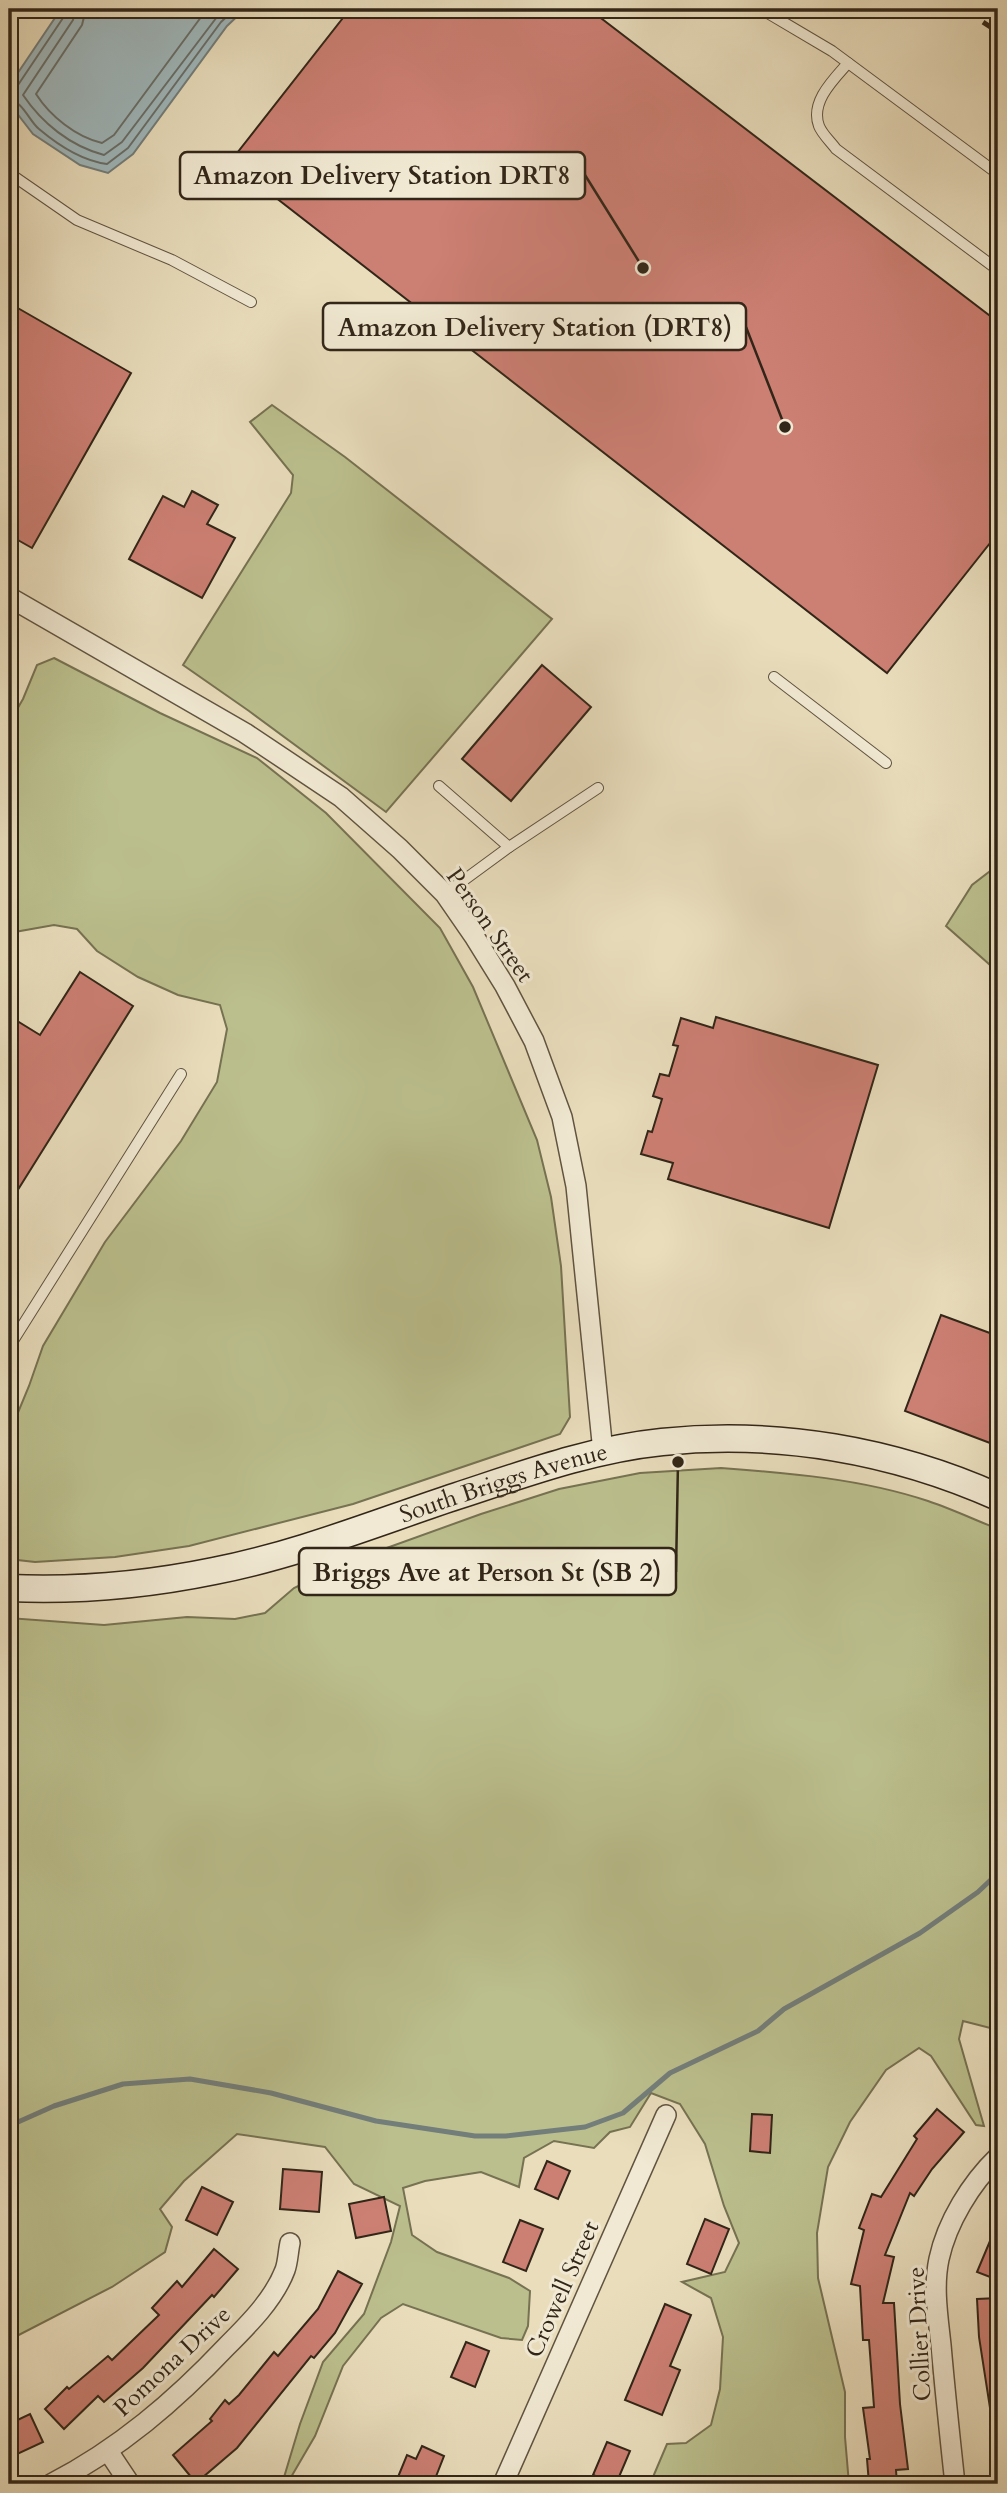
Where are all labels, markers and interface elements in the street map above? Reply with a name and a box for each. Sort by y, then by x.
callout: Amazon Delivery Station DRT8 [180,152,585,199]
text: Amazon Delivery Station DRT8 [193,158,571,193]
callout: Amazon Delivery Station (DRT8) [323,303,746,350]
text: Amazon Delivery Station (DRT8) [338,310,732,345]
street label: Person Street [438,861,541,989]
street label: South Briggs Avenue [395,1435,611,1531]
callout: Briggs Ave at Person St (SB 2) [299,1548,676,1595]
text: Briggs Ave at Person St (SB 2) [312,1555,662,1590]
street label: Crowell Street [518,2215,608,2363]
street label: Collier Drive [900,2266,939,2402]
street label: Pomona Drive [107,2299,238,2424]

